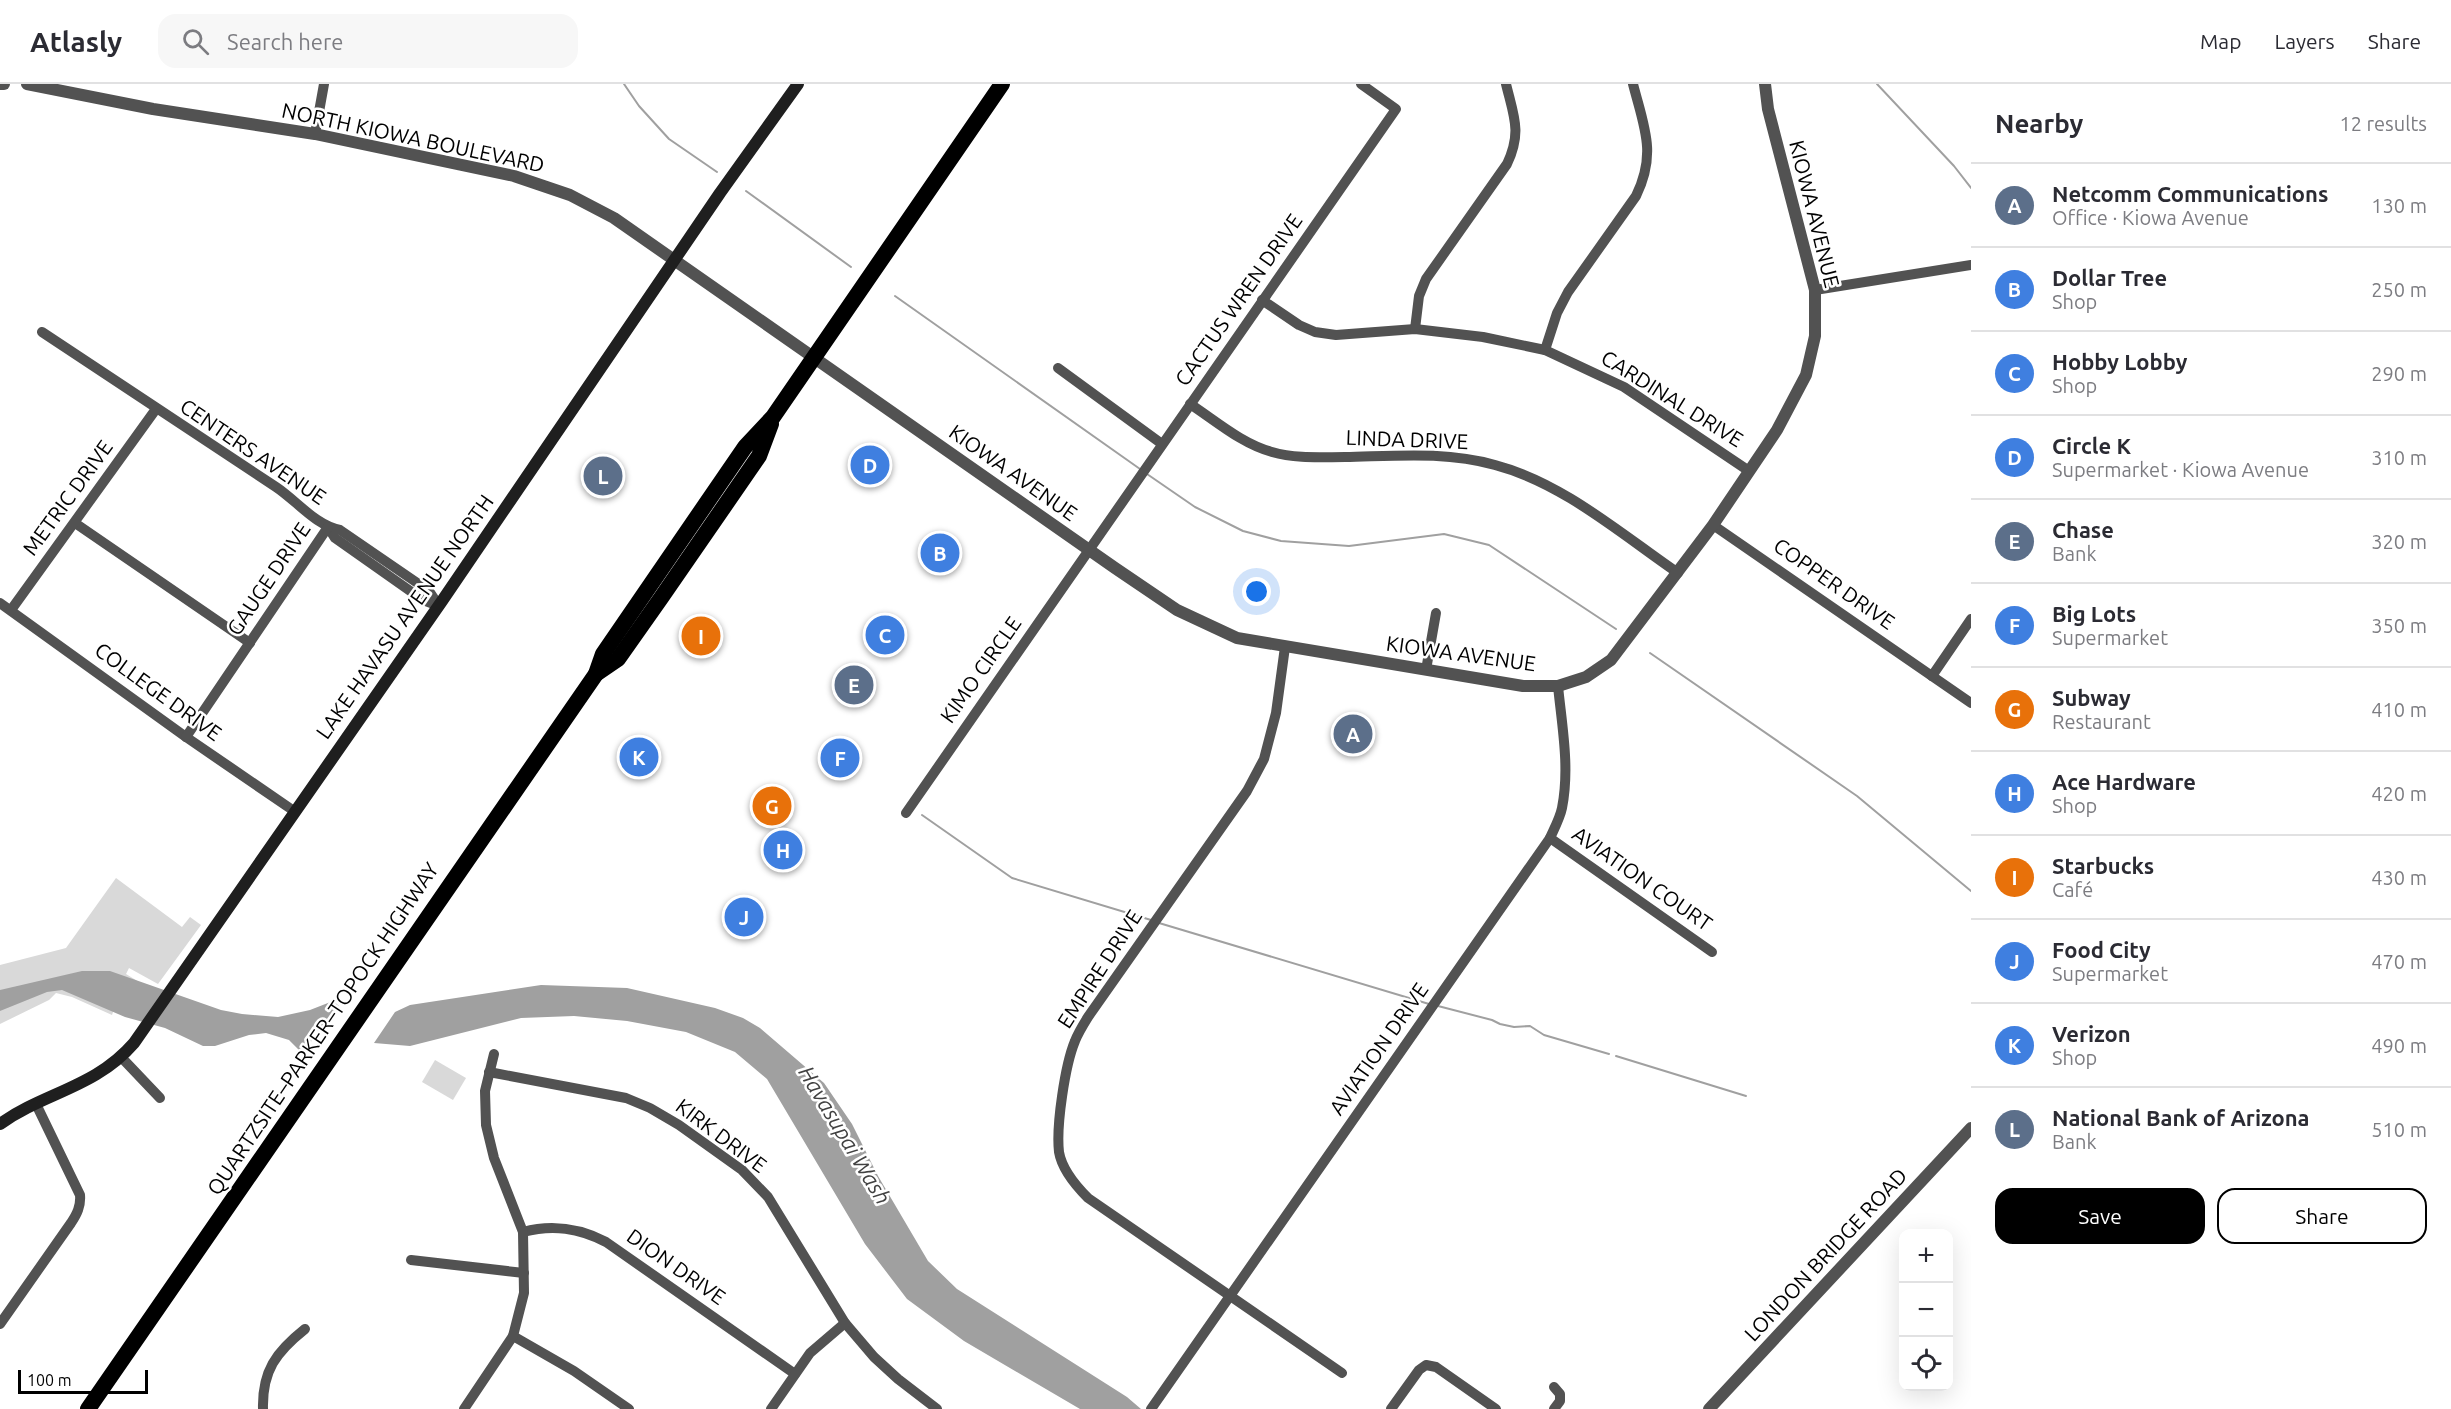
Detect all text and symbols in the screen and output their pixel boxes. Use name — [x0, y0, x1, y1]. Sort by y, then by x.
search box — [158, 14, 578, 68]
icon: search — [179, 25, 212, 58]
text: Atlasly — [30, 26, 122, 57]
text: Search here — [227, 29, 343, 54]
text: Map — [2200, 29, 2241, 53]
text: Layers — [2274, 29, 2335, 53]
text: Share — [2368, 29, 2421, 53]
street label: NORTH KIOWA BOULEVARD — [280, 97, 547, 177]
text: Nearby — [1995, 109, 2083, 138]
text: 12 results — [2339, 112, 2427, 135]
street label: KIOWA AVENUE — [1785, 138, 1845, 290]
text: Netcomm Communications — [2052, 181, 2328, 206]
text: A — [2007, 194, 2022, 217]
text: 130 m — [2371, 194, 2427, 217]
text: Office · Kiowa Avenue — [2052, 206, 2249, 229]
street label: CACTUS WREN DRIVE — [1170, 209, 1307, 390]
text: Dollar Tree — [2052, 265, 2167, 290]
text: B — [2008, 278, 2021, 301]
text: 250 m — [2371, 278, 2427, 301]
text: Shop — [2052, 290, 2097, 313]
street label: CARDINAL DRIVE — [1597, 345, 1748, 451]
text: Hobby Lobby — [2052, 349, 2187, 374]
text: C — [2008, 362, 2021, 385]
text: 290 m — [2371, 362, 2427, 385]
text: Shop — [2052, 374, 2097, 397]
street label: CENTERS AVENUE — [176, 393, 331, 509]
street label: KIOWA AVENUE — [945, 419, 1082, 525]
street label: LINDA DRIVE — [1345, 425, 1469, 453]
text: Circle K — [2052, 433, 2131, 458]
street label: METRIC DRIVE — [17, 435, 117, 560]
pin: D — [850, 442, 890, 488]
text: D — [2007, 446, 2022, 469]
text: 310 m — [2371, 446, 2427, 469]
pin: L — [584, 454, 622, 498]
text: Supermarket · Kiowa Avenue — [2052, 458, 2309, 481]
street label: LAKE HAVASU AVENUE NORTH — [311, 490, 498, 743]
text: Chase — [2052, 517, 2114, 542]
street label: GAUGE DRIVE — [222, 518, 315, 639]
pin: B — [920, 530, 960, 576]
text: E — [2009, 530, 2020, 553]
text: 320 m — [2371, 530, 2427, 553]
street label: COPPER DRIVE — [1769, 533, 1900, 634]
text: Bank — [2052, 542, 2097, 565]
your location — [1242, 577, 1271, 606]
text: Big Lots — [2052, 601, 2136, 626]
pin: C — [866, 612, 904, 658]
street label: KIMO CIRCLE — [935, 612, 1026, 727]
pin: I — [682, 614, 720, 658]
text: F — [2009, 614, 2020, 637]
text: 350 m — [2371, 614, 2427, 637]
text: Supermarket — [2052, 626, 2168, 649]
street label: KIOWA AVENUE — [1385, 631, 1538, 675]
street label: COLLEGE DRIVE — [91, 637, 227, 745]
pin: E — [834, 662, 874, 708]
text: Subway — [2052, 685, 2131, 710]
text: G — [2008, 698, 2021, 721]
text: 410 m — [2371, 698, 2427, 721]
text: Restaurant — [2052, 710, 2151, 733]
pin: A — [1334, 712, 1372, 756]
pin: K — [620, 734, 658, 780]
pin: F — [820, 736, 860, 780]
text: Ace Hardware — [2052, 769, 2196, 794]
text: H — [2007, 782, 2022, 805]
text: 420 m — [2371, 782, 2427, 805]
pin: G — [752, 784, 792, 828]
text: Shop — [2052, 794, 2097, 817]
street label: AVIATION COURT — [1568, 821, 1717, 935]
pin: H — [764, 828, 802, 873]
text: Starbucks — [2052, 853, 2154, 878]
street label: QUARTZSITE–PARKER–TOPOCK HIGHWAY — [202, 858, 443, 1199]
text: I — [2011, 866, 2018, 889]
text: 430 m — [2371, 866, 2427, 889]
text: Café — [2052, 878, 2093, 901]
pin: J — [724, 894, 764, 940]
street label: EMPIRE DRIVE — [1052, 905, 1146, 1032]
text: Food City — [2052, 937, 2151, 962]
text: J — [2009, 950, 2020, 973]
text: 470 m — [2371, 950, 2427, 973]
text: Supermarket — [2052, 962, 2168, 985]
street label: AVIATION DRIVE — [1324, 978, 1433, 1119]
text: Verizon — [2052, 1021, 2131, 1046]
text: K — [2008, 1034, 2021, 1057]
text: 490 m — [2371, 1034, 2427, 1057]
text: Shop — [2052, 1046, 2097, 1069]
water label: Havasupai Wash — [794, 1061, 897, 1208]
street label: KIRK DRIVE — [672, 1093, 772, 1177]
text: National Bank of Arizona — [2052, 1105, 2310, 1130]
text: L — [2009, 1118, 2020, 1141]
text: 510 m — [2371, 1118, 2427, 1141]
text: Bank — [2052, 1130, 2097, 1153]
street label: LONDON BRIDGE ROAD — [1739, 1163, 1911, 1346]
button: Save — [1995, 1188, 2205, 1244]
button: Share — [2217, 1188, 2427, 1244]
street label: DION DRIVE — [623, 1223, 730, 1309]
map controls — [1899, 1229, 1953, 1391]
button: + — [1899, 1229, 1953, 1283]
button: − — [1899, 1283, 1953, 1337]
button: locate — [1899, 1337, 1953, 1391]
scale bar — [18, 1367, 148, 1394]
text: 100 m — [27, 1371, 72, 1389]

